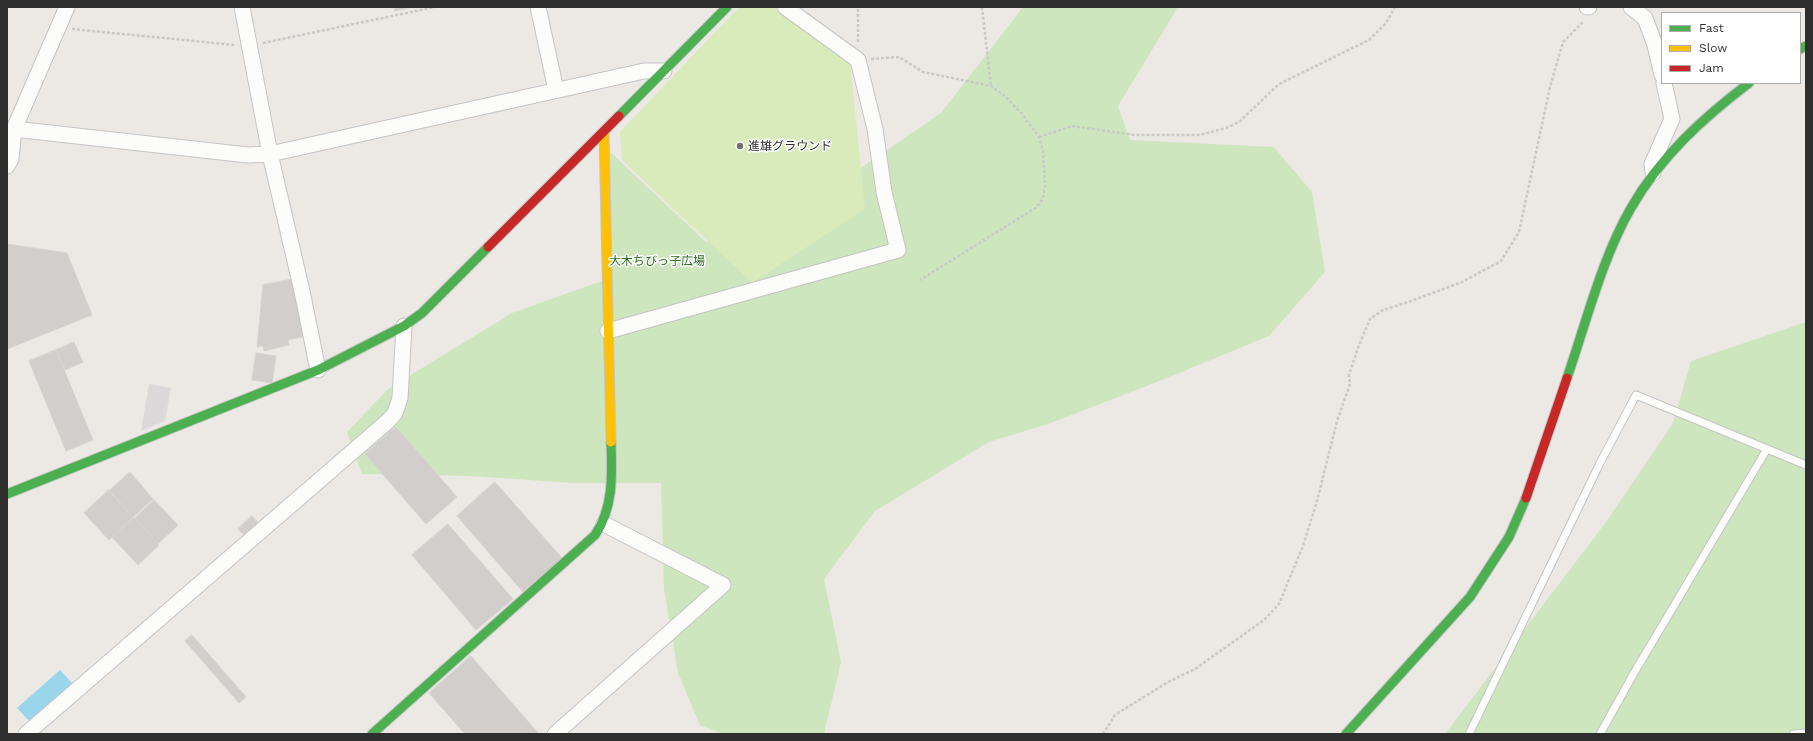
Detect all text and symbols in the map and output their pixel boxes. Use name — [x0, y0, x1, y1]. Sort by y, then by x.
legend — [1661, 12, 1801, 84]
text: Fast — [1699, 21, 1724, 35]
text: Slow — [1699, 41, 1727, 55]
text: Jam — [1699, 61, 1724, 75]
place label: 進雄グラウンド — [748, 139, 832, 153]
marker: 進雄グラウンド — [735, 141, 745, 151]
park label: 大木ちびっ子広場 — [609, 254, 705, 268]

